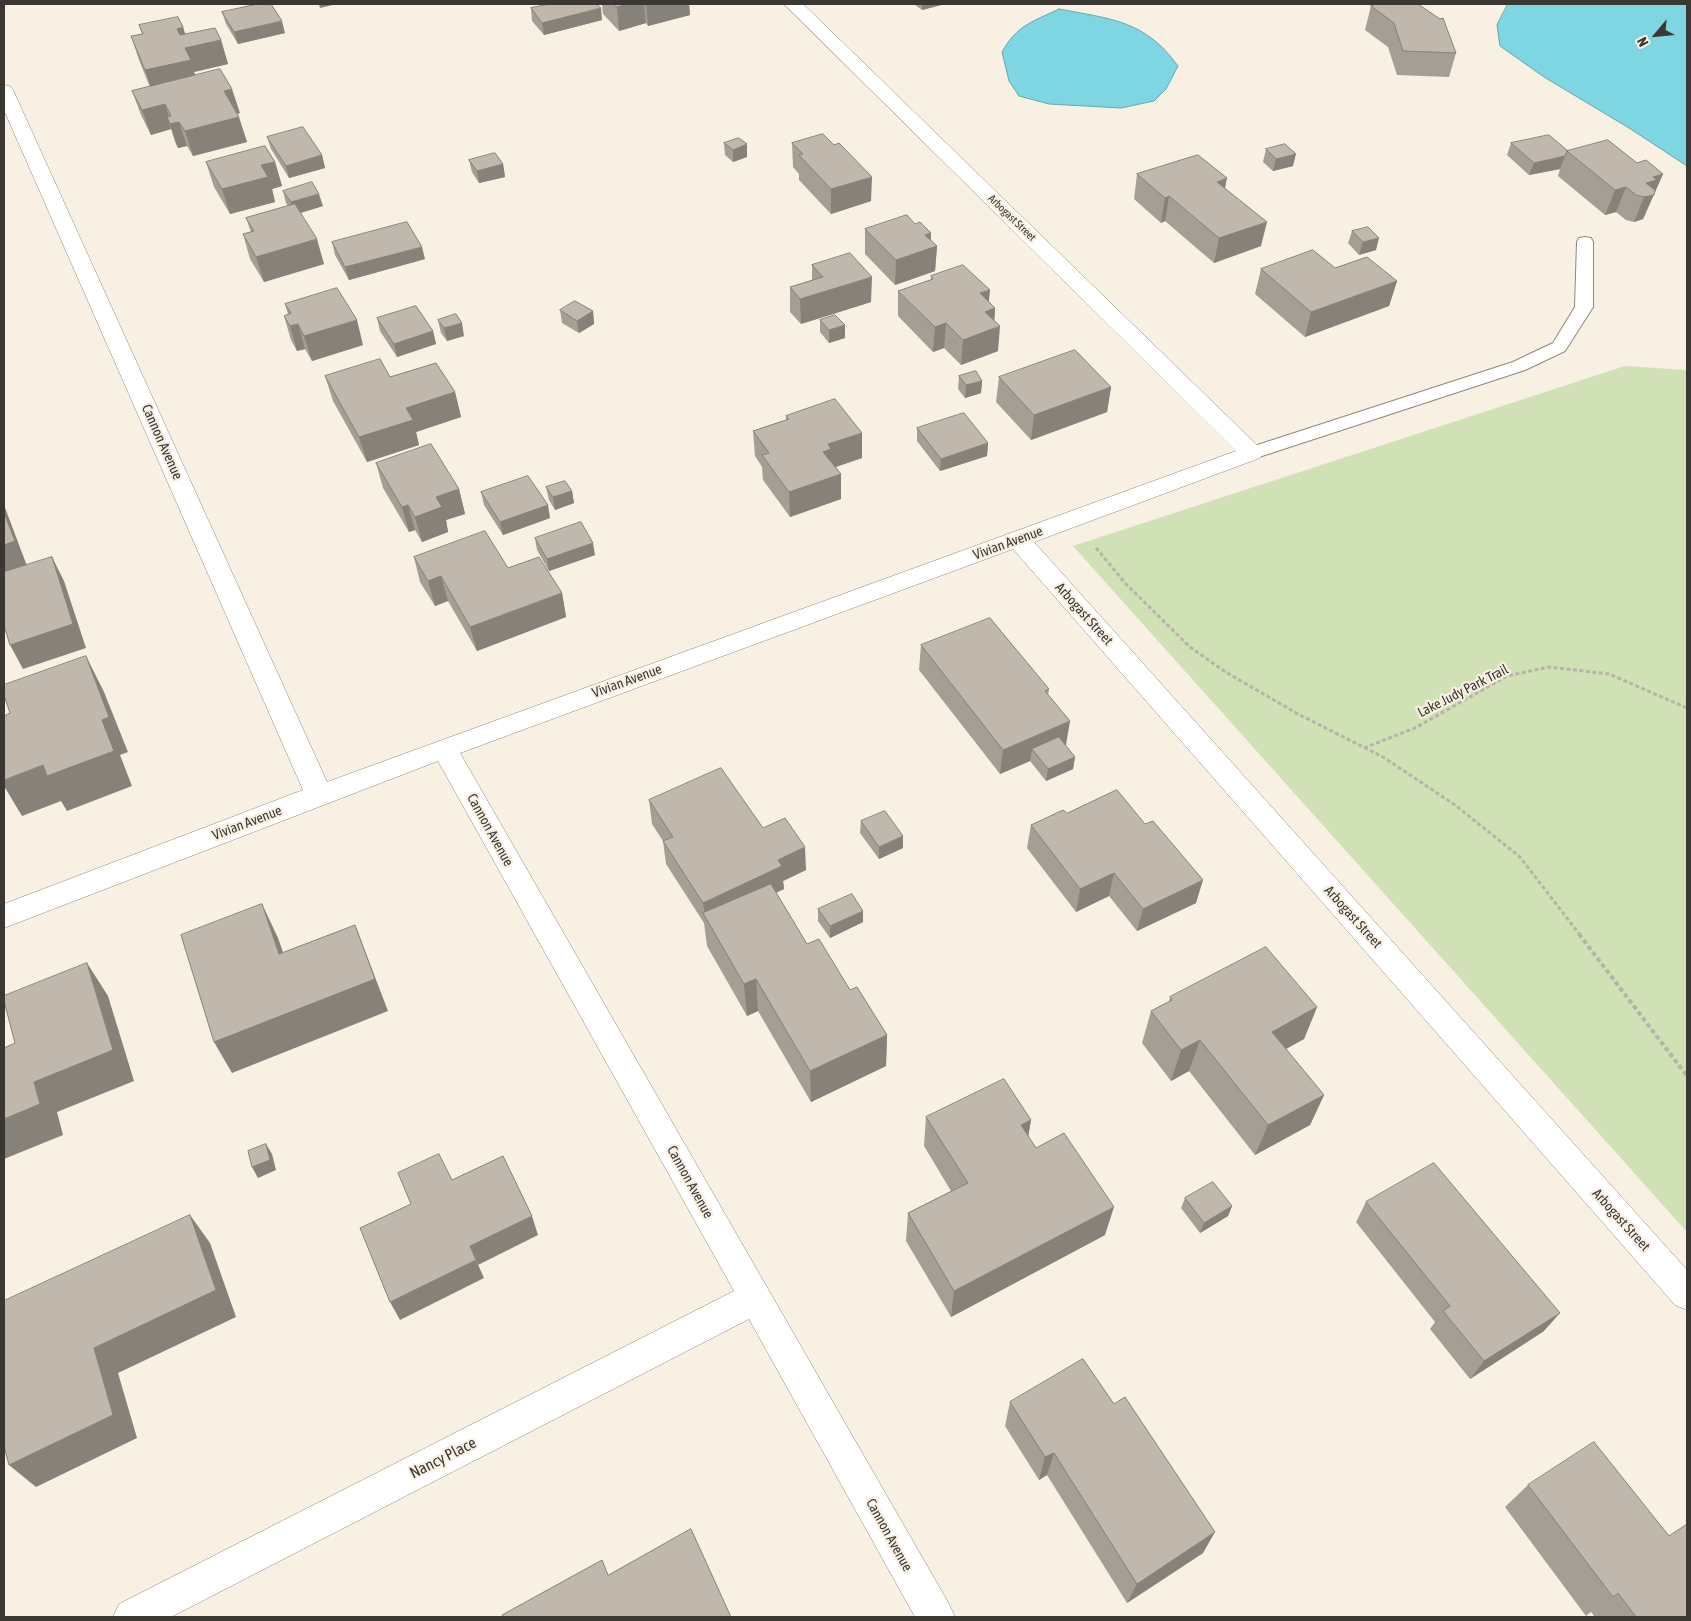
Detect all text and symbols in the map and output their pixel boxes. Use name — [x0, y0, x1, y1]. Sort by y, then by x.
north arrow — [1631, 10, 1681, 60]
text: N — [1634, 35, 1652, 49]
street label: Arbogast Street — [985, 192, 1039, 244]
street label: Cannon Avenue — [138, 402, 186, 482]
street label: Vivian Avenue — [971, 523, 1045, 563]
street label: Arbogast Street — [1052, 579, 1116, 649]
street label: Vivian Avenue — [590, 661, 664, 701]
street label: Lake Judy Park Trail — [1415, 661, 1511, 721]
street label: Cannon Avenue — [463, 791, 517, 869]
street label: Vivian Avenue — [210, 802, 284, 844]
street label: Arbogast Street — [1321, 882, 1385, 952]
street label: Cannon Avenue — [663, 1143, 717, 1221]
street label: Arbogast Street — [1589, 1185, 1653, 1255]
street label: Nancy Place — [407, 1433, 479, 1483]
street label: Cannon Avenue — [862, 1496, 916, 1574]

